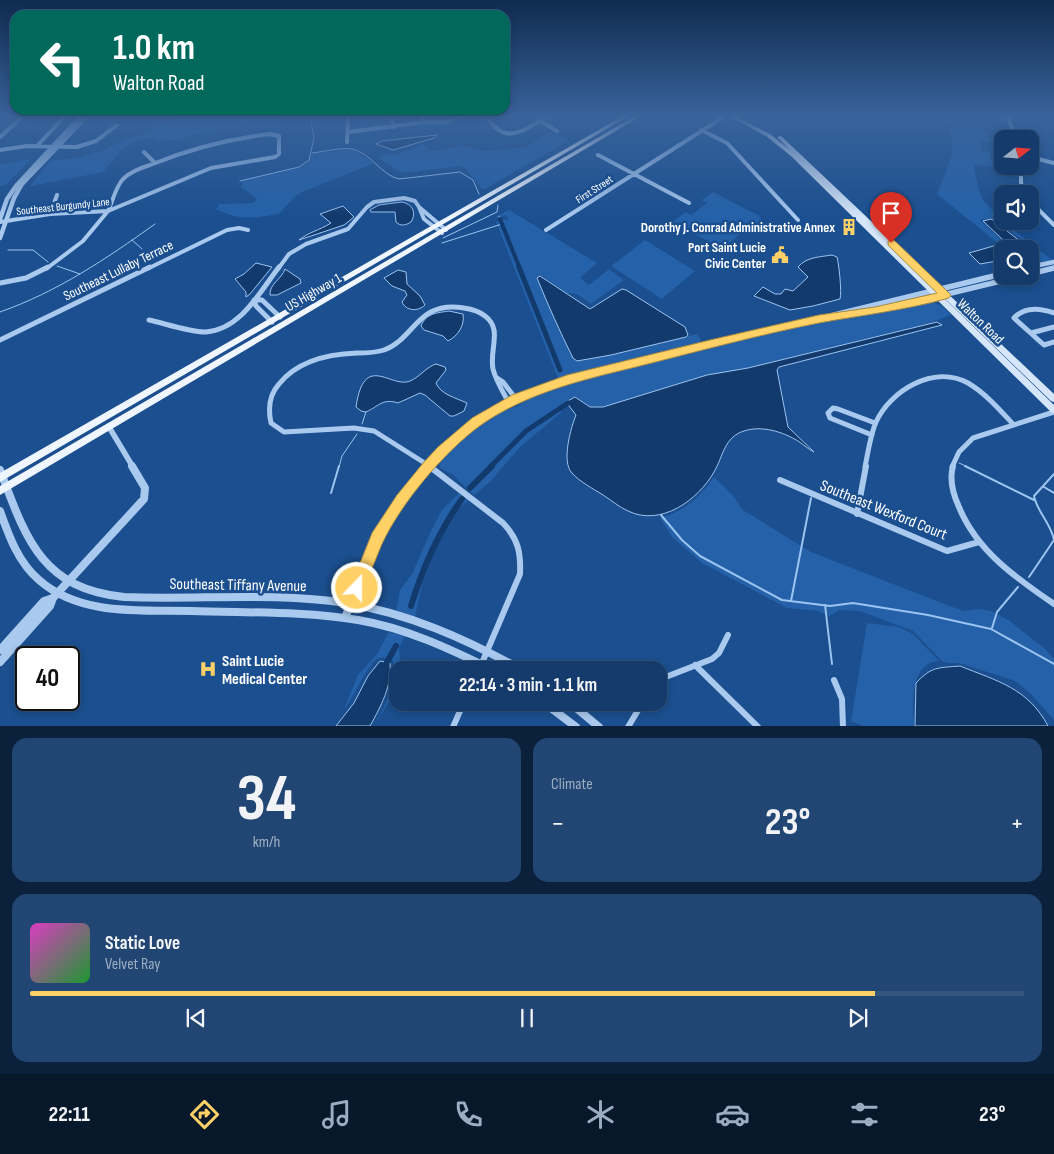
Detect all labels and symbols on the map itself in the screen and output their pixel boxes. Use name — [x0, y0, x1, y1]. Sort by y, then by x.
north arrow — [994, 130, 1039, 175]
street label: First Street — [573, 172, 616, 206]
pin — [870, 192, 912, 243]
street label: Southeast Burgundy Lane — [16, 195, 110, 218]
building icon: Dorothy J. Conrad Administrative Annex — [839, 217, 859, 237]
place label: Dorothy J. Conrad Administrative Annex — [641, 219, 835, 236]
street label: Southeast Lullaby Terrace — [60, 236, 176, 304]
place label: Port Saint Lucie Civic Center — [688, 239, 767, 272]
public building icon: Port Saint Lucie Civic Center — [770, 245, 790, 265]
street label: US Highway 1 — [282, 270, 344, 315]
street label: Walton Road — [954, 295, 1008, 348]
street label: Southeast Wexford Court — [817, 476, 950, 545]
position arrow — [330, 561, 382, 613]
street label: Southeast Tiffany Avenue — [169, 575, 307, 596]
speed limit sign: 40 — [15, 646, 80, 711]
place label: Saint Lucie Medical Center — [222, 652, 307, 689]
hospital icon: Saint Lucie Medical Center — [198, 659, 218, 679]

